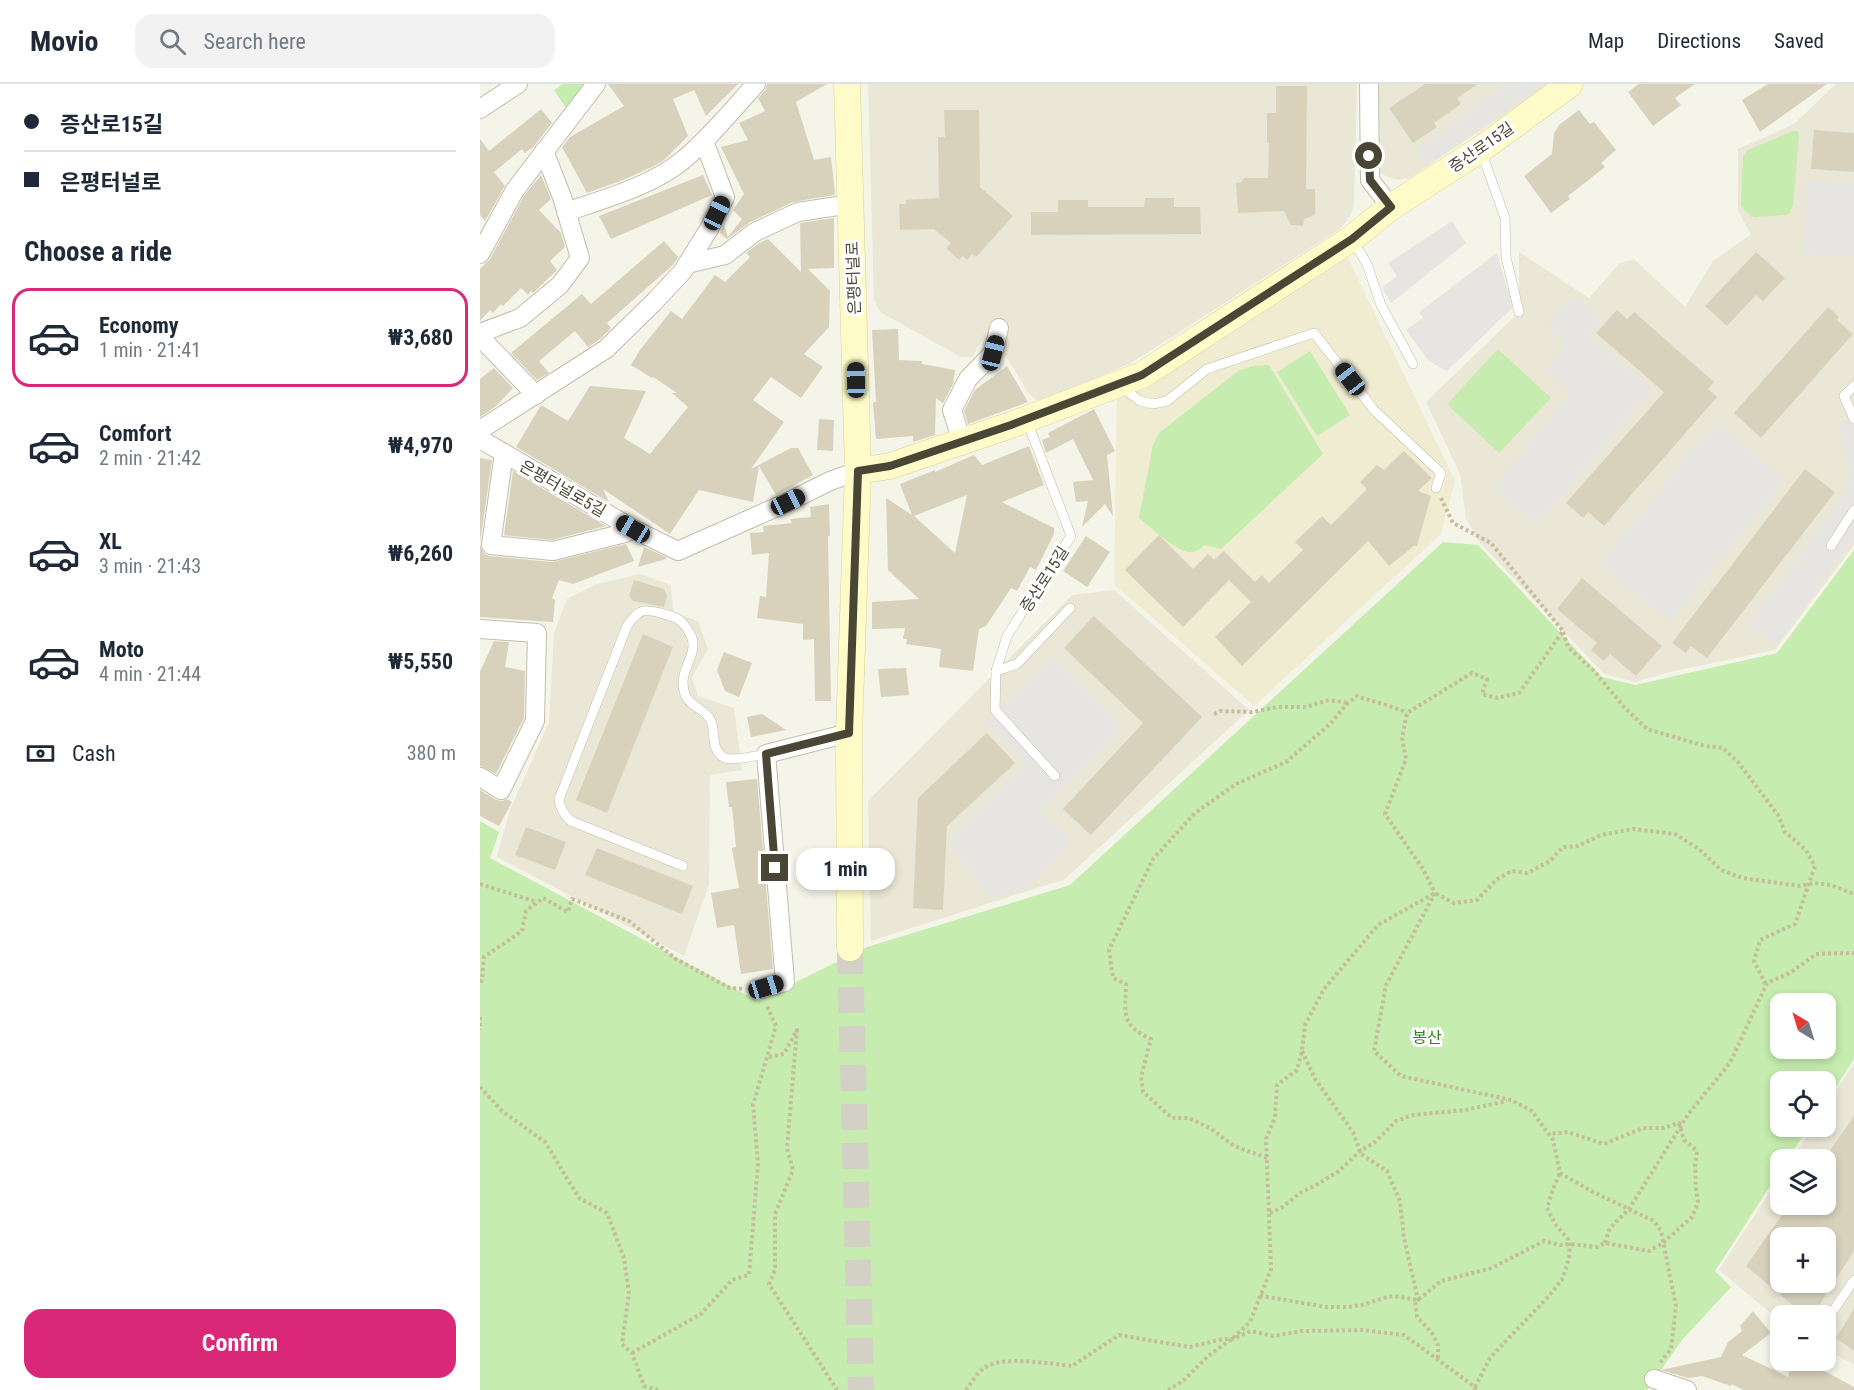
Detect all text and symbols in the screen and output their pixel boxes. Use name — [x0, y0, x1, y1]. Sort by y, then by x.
search box — [135, 14, 555, 68]
text: Movio — [30, 25, 99, 58]
icon: search — [156, 25, 189, 58]
text: Search here — [204, 29, 306, 54]
text: Map — [1588, 29, 1624, 53]
text: Directions — [1657, 29, 1741, 53]
text: Saved — [1774, 29, 1824, 53]
text: 증산로15길 — [60, 112, 163, 137]
street label: 증산로15길 — [1445, 118, 1517, 177]
route start — [1355, 142, 1382, 169]
text: 은평터널로 — [60, 170, 161, 195]
car — [701, 193, 733, 233]
text: Choose a ride — [24, 236, 172, 268]
street label: 은평터널로 — [843, 241, 864, 315]
icon: car — [27, 311, 81, 365]
text: Economy — [99, 313, 179, 338]
text: ₩3,680 — [388, 325, 453, 350]
car — [980, 333, 1006, 373]
text: 1 min · 21:41 — [99, 338, 201, 362]
car — [1332, 359, 1368, 399]
car — [847, 362, 865, 398]
icon: car — [27, 419, 81, 473]
text: Comfort — [99, 421, 172, 446]
text: ₩4,970 — [388, 433, 453, 458]
text: 2 min · 21:42 — [99, 446, 201, 470]
street label: 은평터널로5길 — [516, 456, 609, 521]
car — [768, 486, 808, 518]
car — [613, 512, 653, 546]
icon: car — [27, 527, 81, 581]
text: XL — [99, 529, 122, 554]
text: ₩6,260 — [388, 541, 453, 566]
street label: 증산로15길 — [1016, 543, 1073, 616]
text: 3 min · 21:43 — [99, 554, 201, 578]
icon: car — [27, 635, 81, 689]
text: Moto — [99, 637, 144, 662]
text: ₩5,550 — [388, 649, 453, 674]
text: 4 min · 21:44 — [99, 662, 201, 686]
icon: cash — [24, 737, 57, 770]
text: Cash — [72, 741, 116, 766]
text: 380 m — [407, 741, 456, 765]
callout: 1 min — [796, 847, 895, 889]
route end — [761, 854, 788, 881]
text: 1 min — [823, 857, 868, 881]
car — [746, 973, 786, 1001]
north arrow — [1770, 993, 1836, 1059]
map controls — [1770, 993, 1836, 1371]
park label: 봉산 — [1412, 1028, 1442, 1047]
button: locate — [1770, 1071, 1836, 1137]
button: layers — [1770, 1149, 1836, 1215]
button: + — [1770, 1227, 1836, 1293]
button: − — [1770, 1305, 1836, 1371]
button: Confirm — [24, 1309, 456, 1378]

